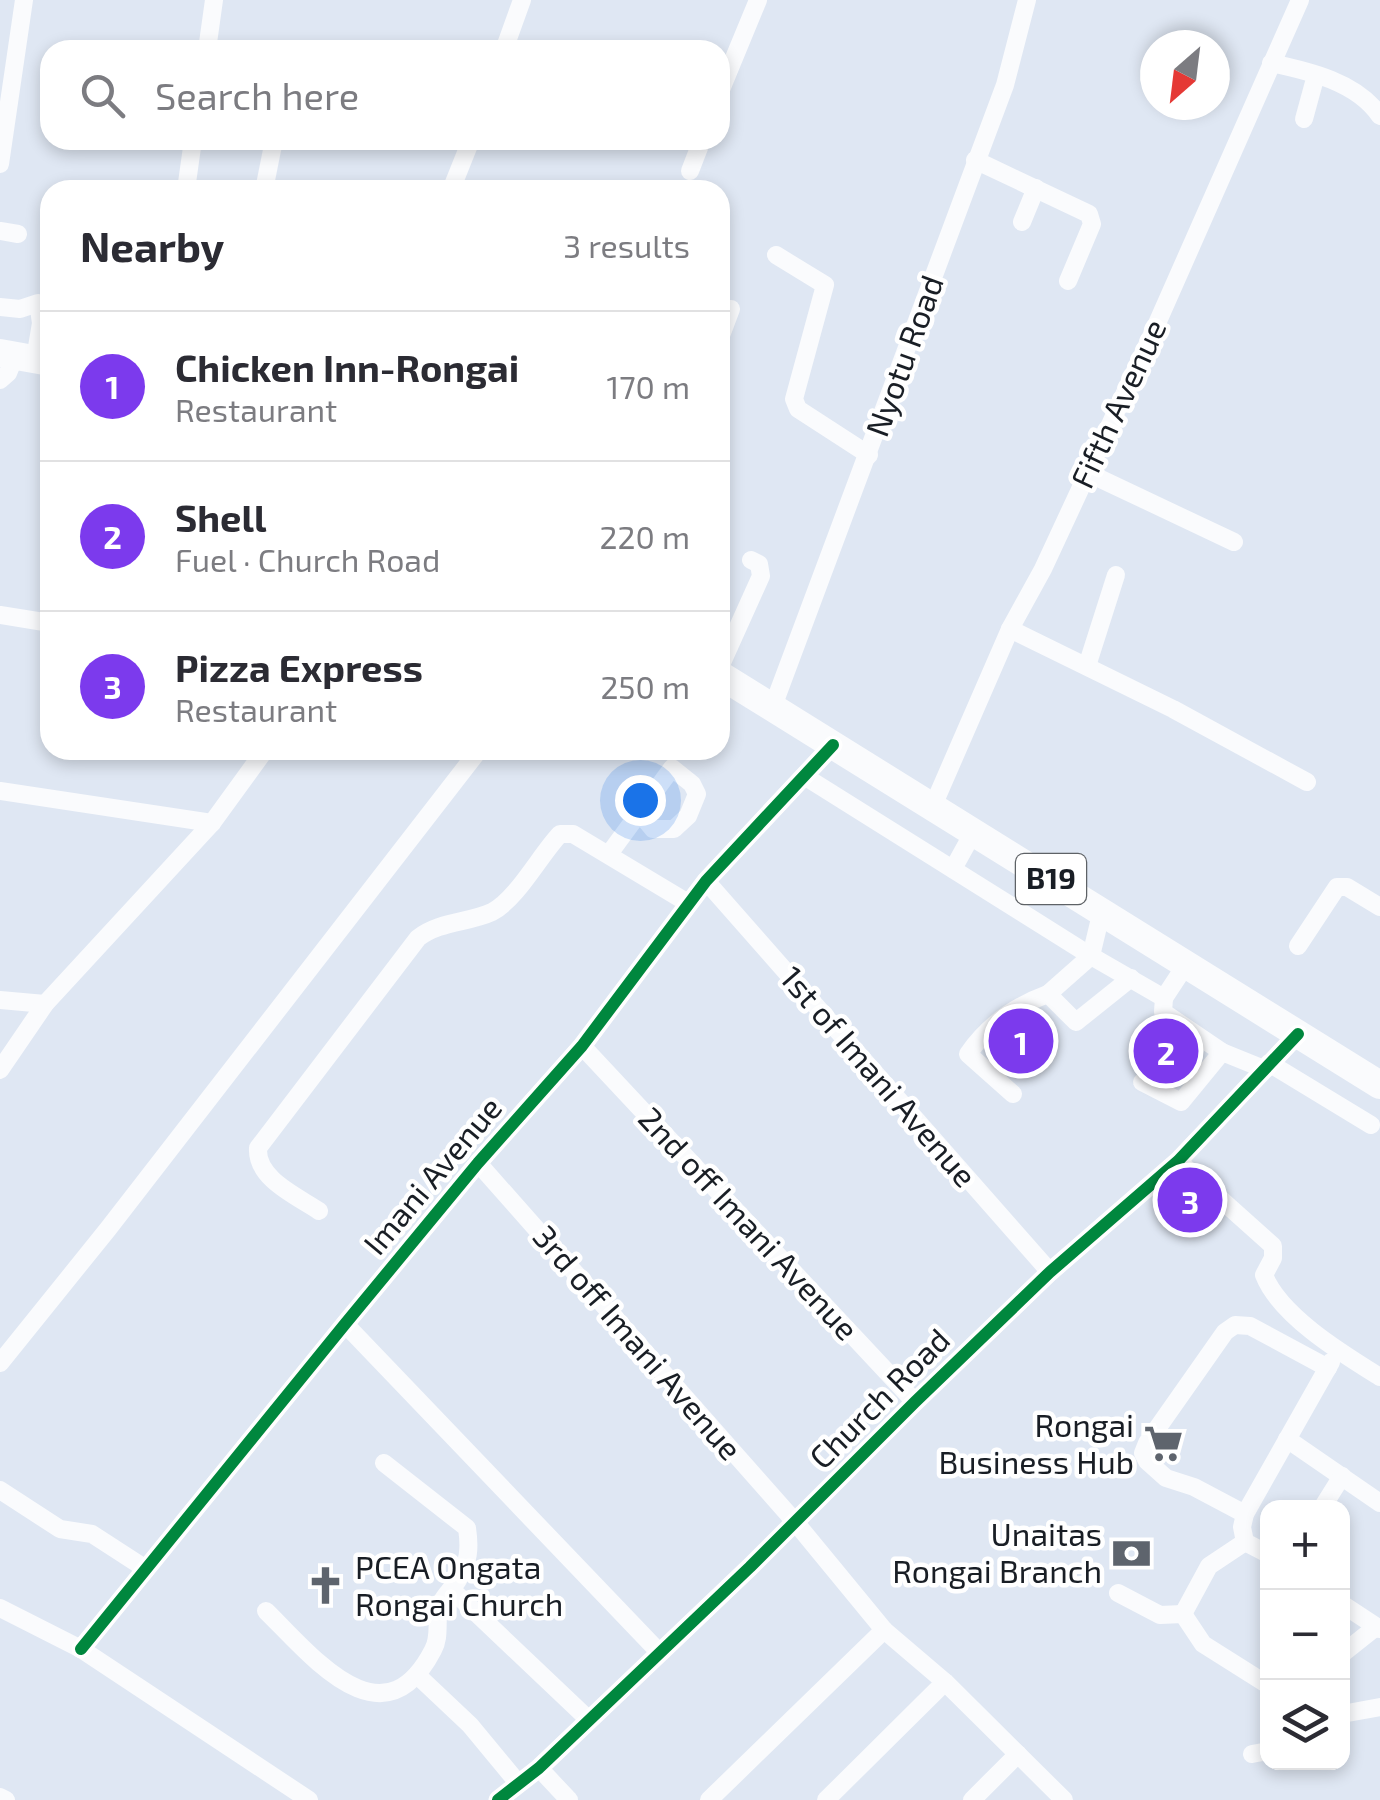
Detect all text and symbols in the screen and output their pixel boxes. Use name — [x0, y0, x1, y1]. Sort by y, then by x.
north arrow — [1140, 30, 1230, 120]
search box — [40, 40, 730, 150]
icon: search — [75, 68, 130, 123]
text: Search here — [155, 72, 359, 118]
text: Nearby — [80, 220, 224, 270]
text: 3 results — [563, 226, 690, 264]
street label: Nyotu Road — [856, 270, 950, 441]
street label: Fifth Avenue — [1062, 313, 1173, 494]
text: Chicken Inn-Rongai — [175, 344, 519, 390]
text: 1 — [106, 367, 119, 405]
text: 170 m — [606, 367, 690, 405]
text: Restaurant — [175, 390, 337, 428]
text: Shell — [175, 494, 266, 540]
text: 2 — [103, 517, 122, 555]
text: 220 m — [600, 517, 690, 555]
text: Fuel · Church Road — [175, 540, 440, 578]
text: Pizza Express — [175, 644, 423, 690]
text: 3 — [103, 667, 122, 705]
text: 250 m — [600, 667, 690, 705]
text: Restaurant — [175, 690, 337, 728]
your location — [615, 775, 666, 826]
road number: B19 — [1016, 854, 1086, 904]
street label: 1st of Imani Avenue — [774, 958, 985, 1194]
pin: 1 — [988, 1004, 1054, 1078]
pin: 2 — [1134, 1014, 1198, 1088]
street label: Imani Avenue — [355, 1088, 508, 1261]
street label: 2nd off Imani Avenue — [632, 1098, 867, 1347]
pin: 3 — [1158, 1162, 1222, 1238]
street label: 3rd off Imani Avenue — [526, 1217, 751, 1467]
street label: Church Road — [801, 1320, 957, 1476]
place label: Rongai Business Hub — [938, 1405, 1134, 1480]
supermarket icon: Rongai Business Hub — [1143, 1423, 1185, 1465]
map controls — [1260, 1500, 1350, 1770]
button: + — [1260, 1500, 1350, 1590]
place label: Unaitas Rongai Branch — [892, 1514, 1102, 1589]
bank icon: Unaitas Rongai Branch — [1111, 1532, 1153, 1574]
place label: PCEA Ongata Rongai Church — [355, 1547, 563, 1622]
church icon: PCEA Ongata Rongai Church — [304, 1565, 346, 1607]
button: − — [1260, 1590, 1350, 1680]
button: layers — [1260, 1680, 1350, 1770]

